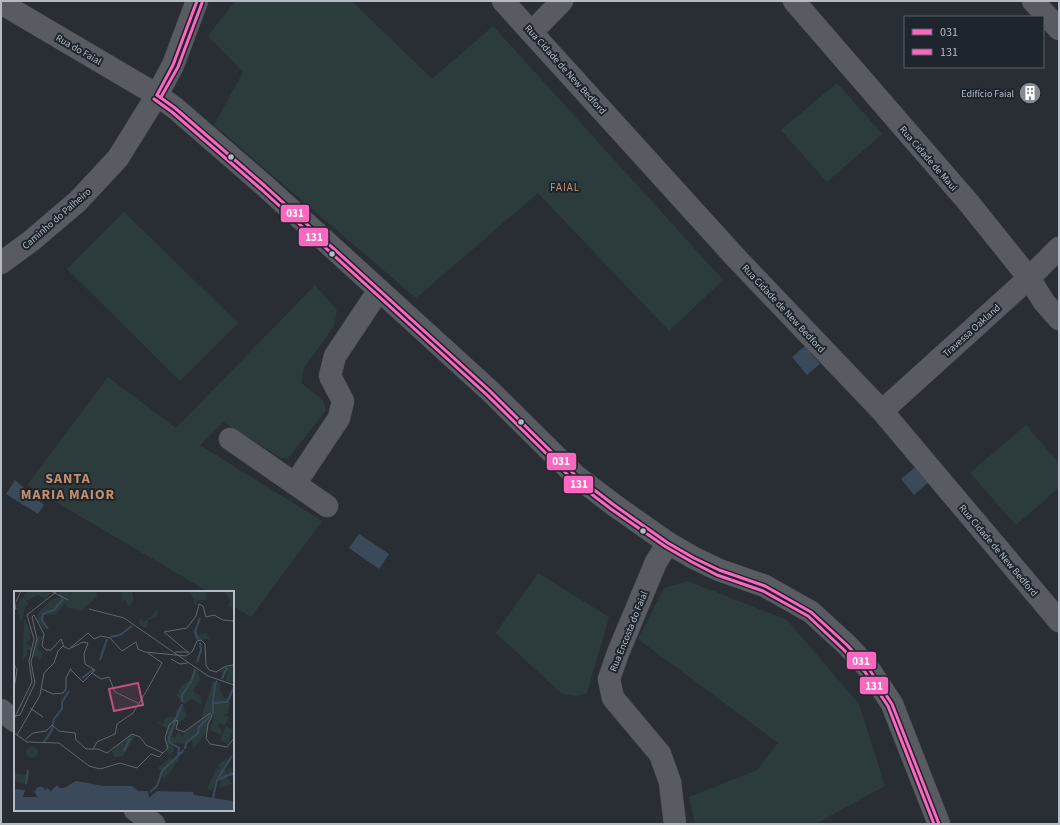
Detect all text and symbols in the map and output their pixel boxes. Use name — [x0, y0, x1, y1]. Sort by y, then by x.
legend — [904, 16, 1044, 68]
street label: Rua Cidade de New Bedford — [521, 22, 609, 118]
text: 031 — [940, 24, 958, 41]
street label: Rua do Faial — [53, 31, 104, 69]
text: 131 — [940, 44, 958, 61]
building icon: Edifício Faial — [1017, 80, 1043, 106]
place label: Edifício Faial — [961, 87, 1014, 101]
street label: Rua Cidade de Maui — [896, 123, 960, 194]
unlabelled marker — [226, 152, 236, 162]
district label: FAIAL — [550, 180, 580, 195]
street label: Caminho do Palheiro — [19, 185, 94, 253]
line badge: 031 — [280, 204, 310, 223]
text: 031 — [286, 206, 304, 221]
line badge: 131 — [298, 227, 329, 247]
text: 131 — [305, 230, 323, 245]
unlabelled marker — [327, 249, 337, 259]
street label: Rua Cidade de New Bedford — [739, 261, 828, 356]
street label: Travessa Oakland — [940, 301, 1004, 361]
unlabelled marker — [516, 417, 526, 427]
line badge: 031 — [546, 452, 577, 471]
text: 031 — [552, 454, 570, 469]
district label: SANTA MARIA MAIOR — [21, 469, 115, 505]
line badge: 131 — [563, 475, 594, 494]
text: 131 — [570, 477, 588, 492]
street label: Rua Cidade de New Bedford — [956, 502, 1041, 600]
unlabelled marker — [638, 526, 648, 536]
street label: Rua Encosta do Faial — [606, 589, 652, 674]
inset map — [14, 591, 234, 811]
line badge: 031 — [846, 651, 877, 670]
text: 031 — [852, 654, 870, 669]
line badge: 131 — [859, 676, 889, 695]
text: 131 — [865, 679, 883, 694]

